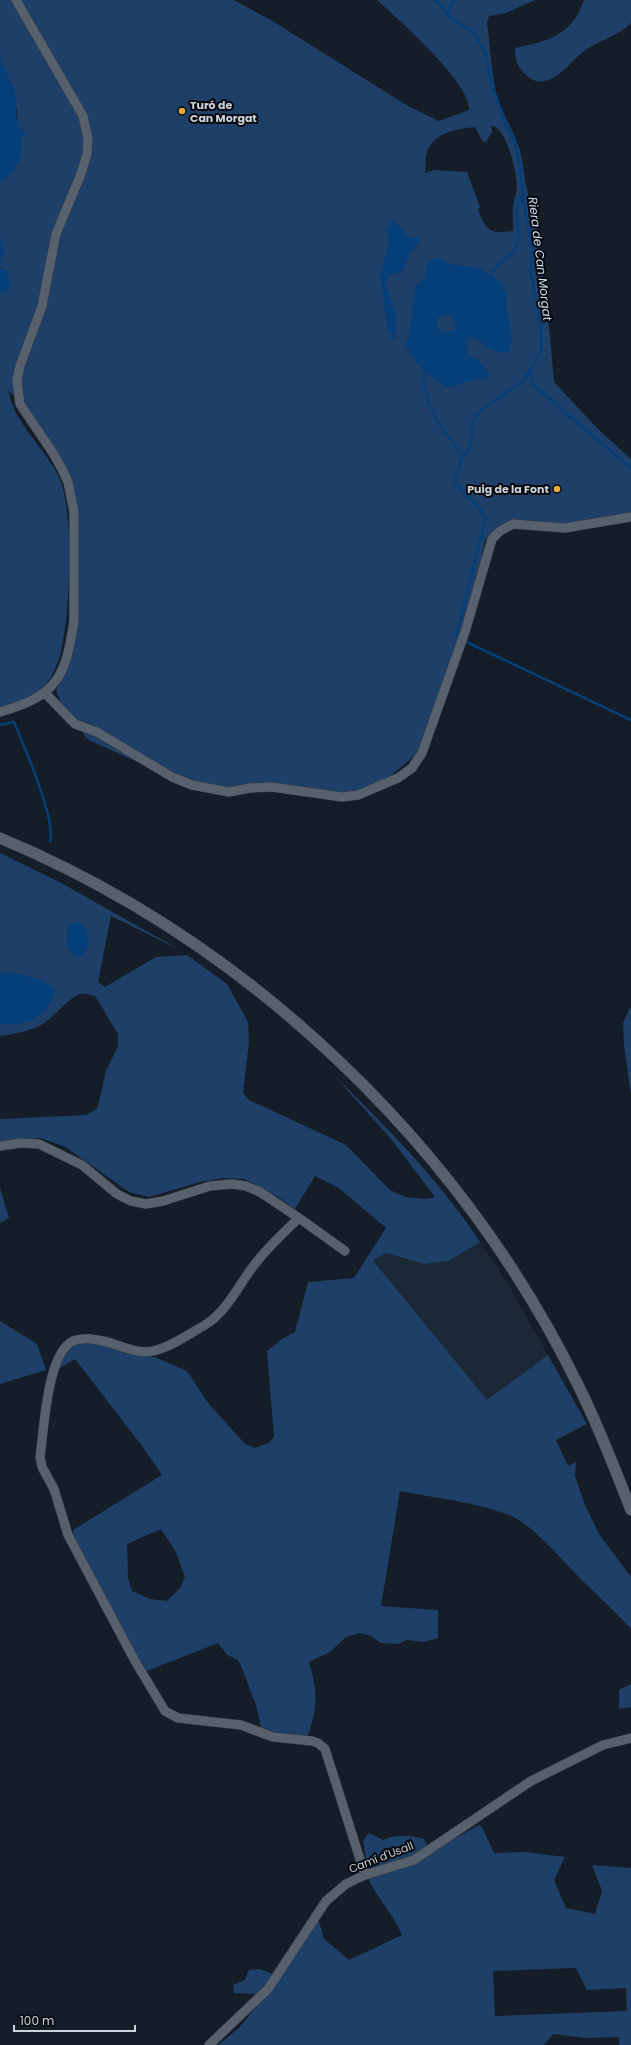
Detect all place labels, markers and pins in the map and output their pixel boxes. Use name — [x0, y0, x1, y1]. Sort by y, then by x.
place label: Turó de Can Morgat — [190, 97, 257, 126]
marker: Turó de Can Morgat — [177, 106, 187, 116]
place label: Puig de la Font — [467, 481, 550, 497]
marker: Puig de la Font — [552, 484, 562, 494]

